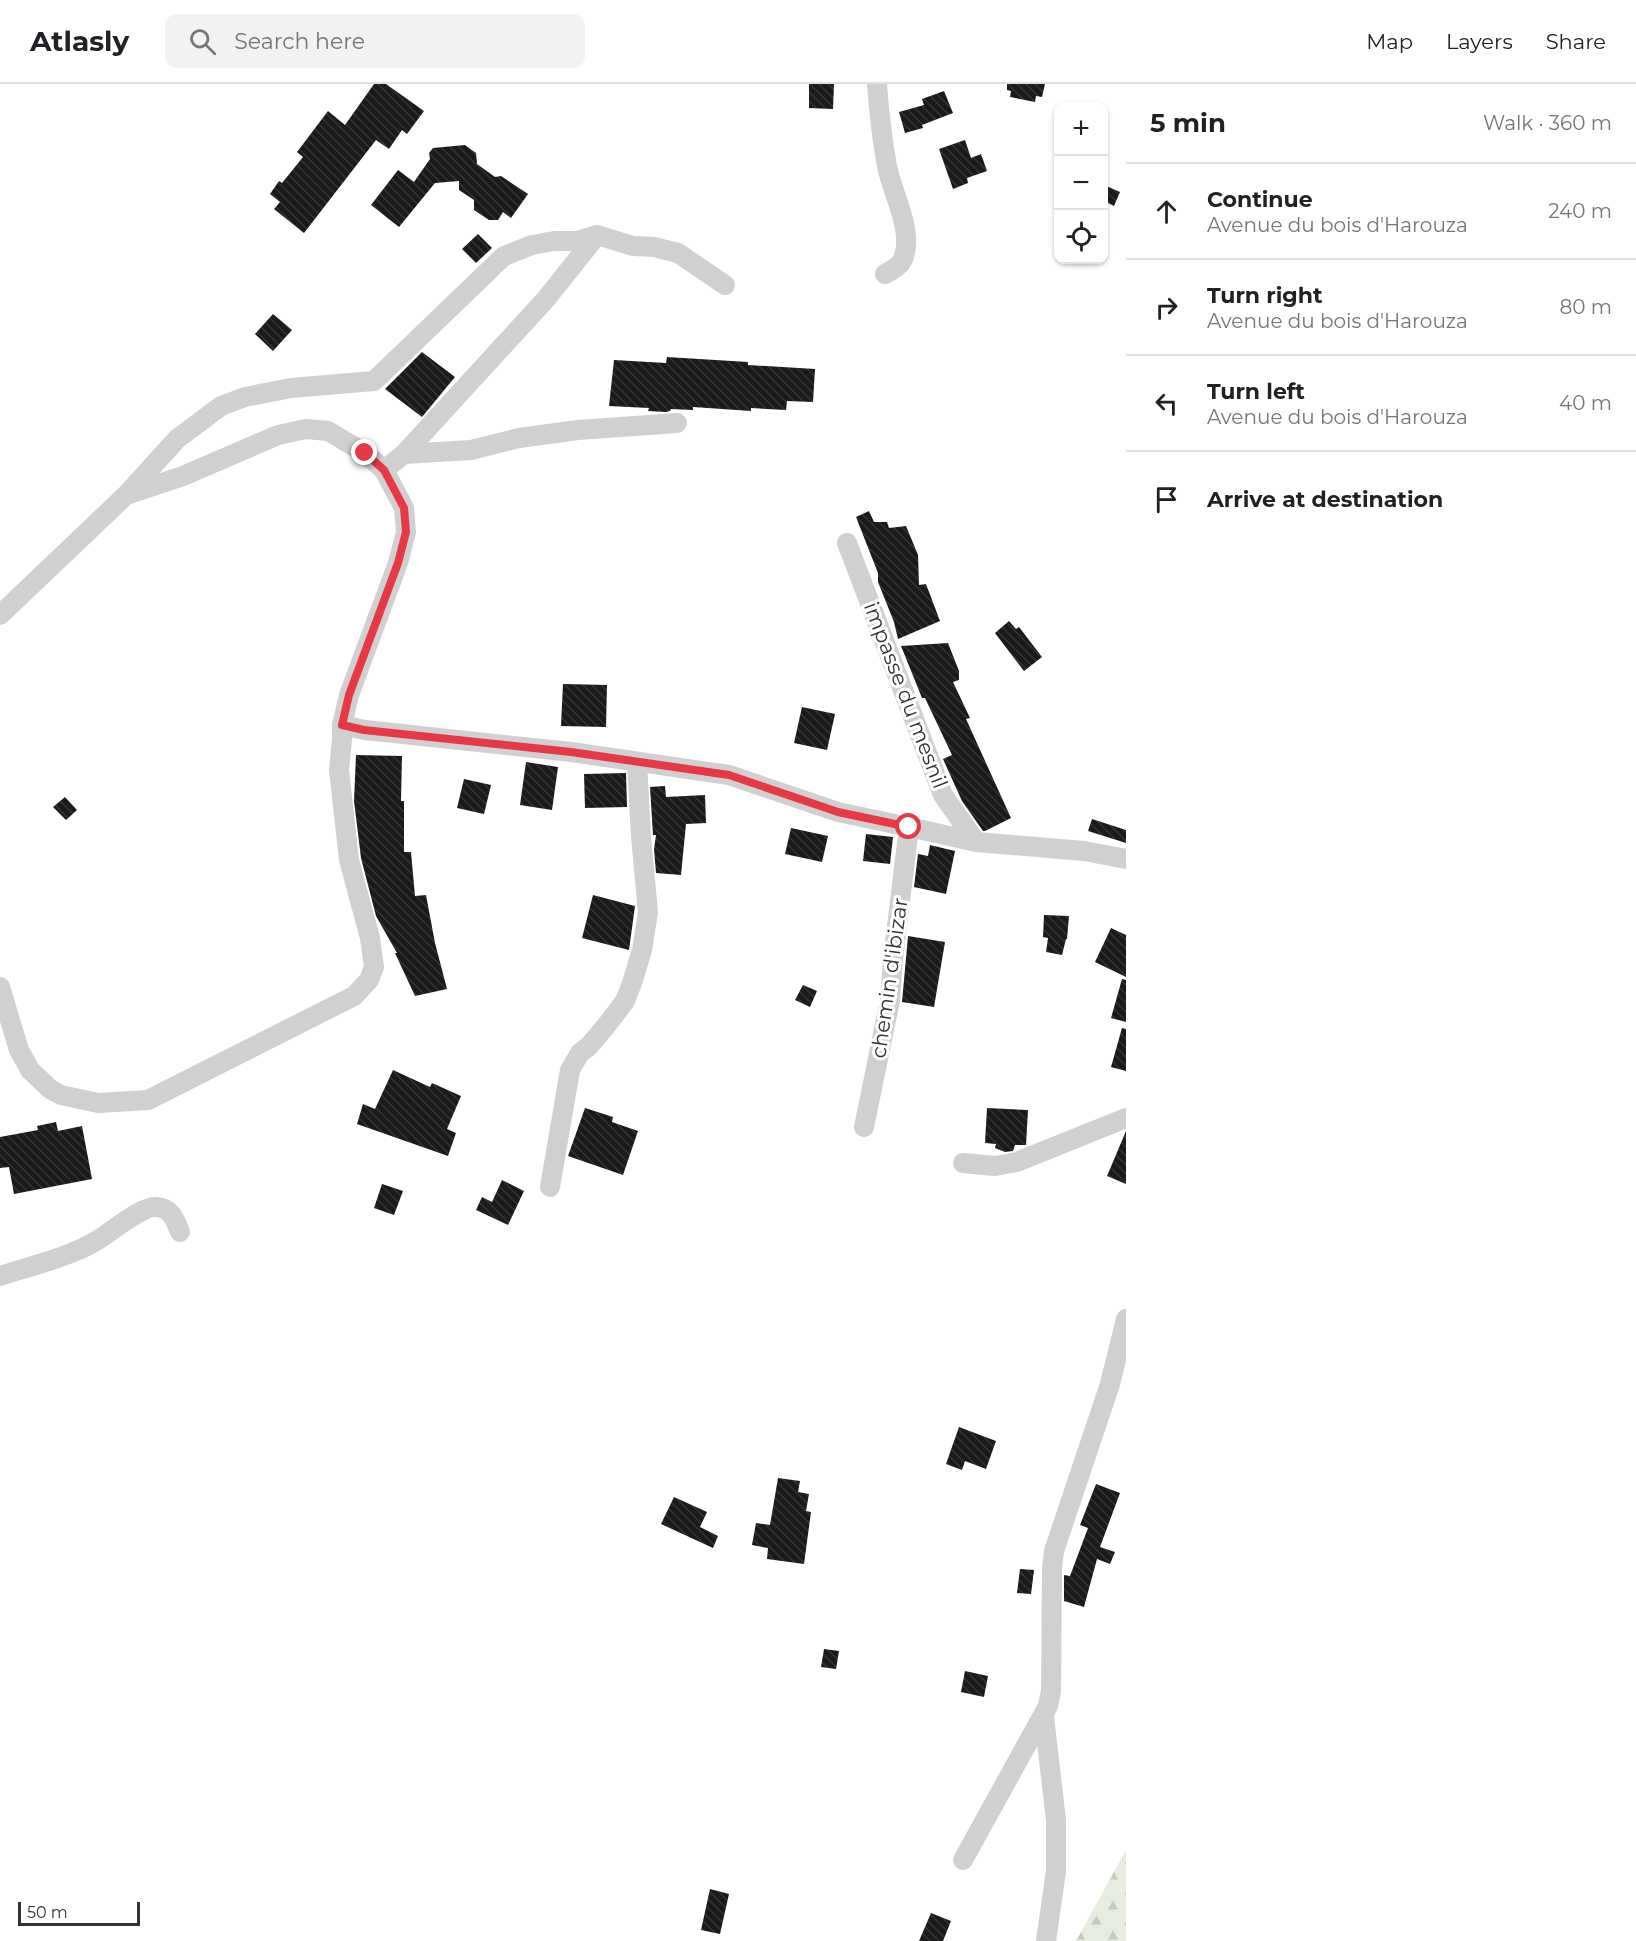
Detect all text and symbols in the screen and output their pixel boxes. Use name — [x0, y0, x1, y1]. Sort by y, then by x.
search box — [165, 14, 585, 68]
text: Atlasly — [30, 24, 129, 58]
icon: search — [186, 25, 219, 58]
text: Search here — [234, 28, 365, 55]
text: Map — [1366, 29, 1413, 54]
text: Layers — [1446, 29, 1513, 54]
text: Share — [1546, 29, 1606, 54]
map controls — [1054, 102, 1108, 264]
button: + — [1054, 102, 1108, 156]
text: 5 min — [1150, 107, 1226, 139]
text: Walk · 360 m — [1483, 111, 1612, 135]
button: − — [1054, 156, 1108, 210]
text: Continue — [1207, 186, 1313, 213]
icon: ahead — [1150, 195, 1183, 228]
text: 240 m — [1548, 199, 1612, 223]
button: locate — [1054, 210, 1108, 264]
text: Avenue du bois d'Harouza — [1207, 213, 1468, 237]
text: Turn right — [1207, 282, 1322, 309]
icon: right — [1150, 291, 1183, 324]
text: 80 m — [1560, 295, 1612, 319]
text: Avenue du bois d'Harouza — [1207, 309, 1468, 333]
text: Turn left — [1207, 378, 1305, 405]
icon: left — [1150, 387, 1183, 420]
text: 40 m — [1559, 391, 1612, 415]
text: Avenue du bois d'Harouza — [1207, 405, 1468, 429]
route end — [351, 439, 377, 465]
icon: arrive — [1150, 483, 1183, 516]
text: Arrive at destination — [1207, 486, 1443, 513]
street label: impasse du mesnil — [859, 598, 953, 792]
route start — [895, 813, 921, 839]
street label: chemin d'ibizar — [865, 896, 913, 1060]
scale bar — [18, 1899, 140, 1926]
text: 50 m — [27, 1903, 68, 1922]

